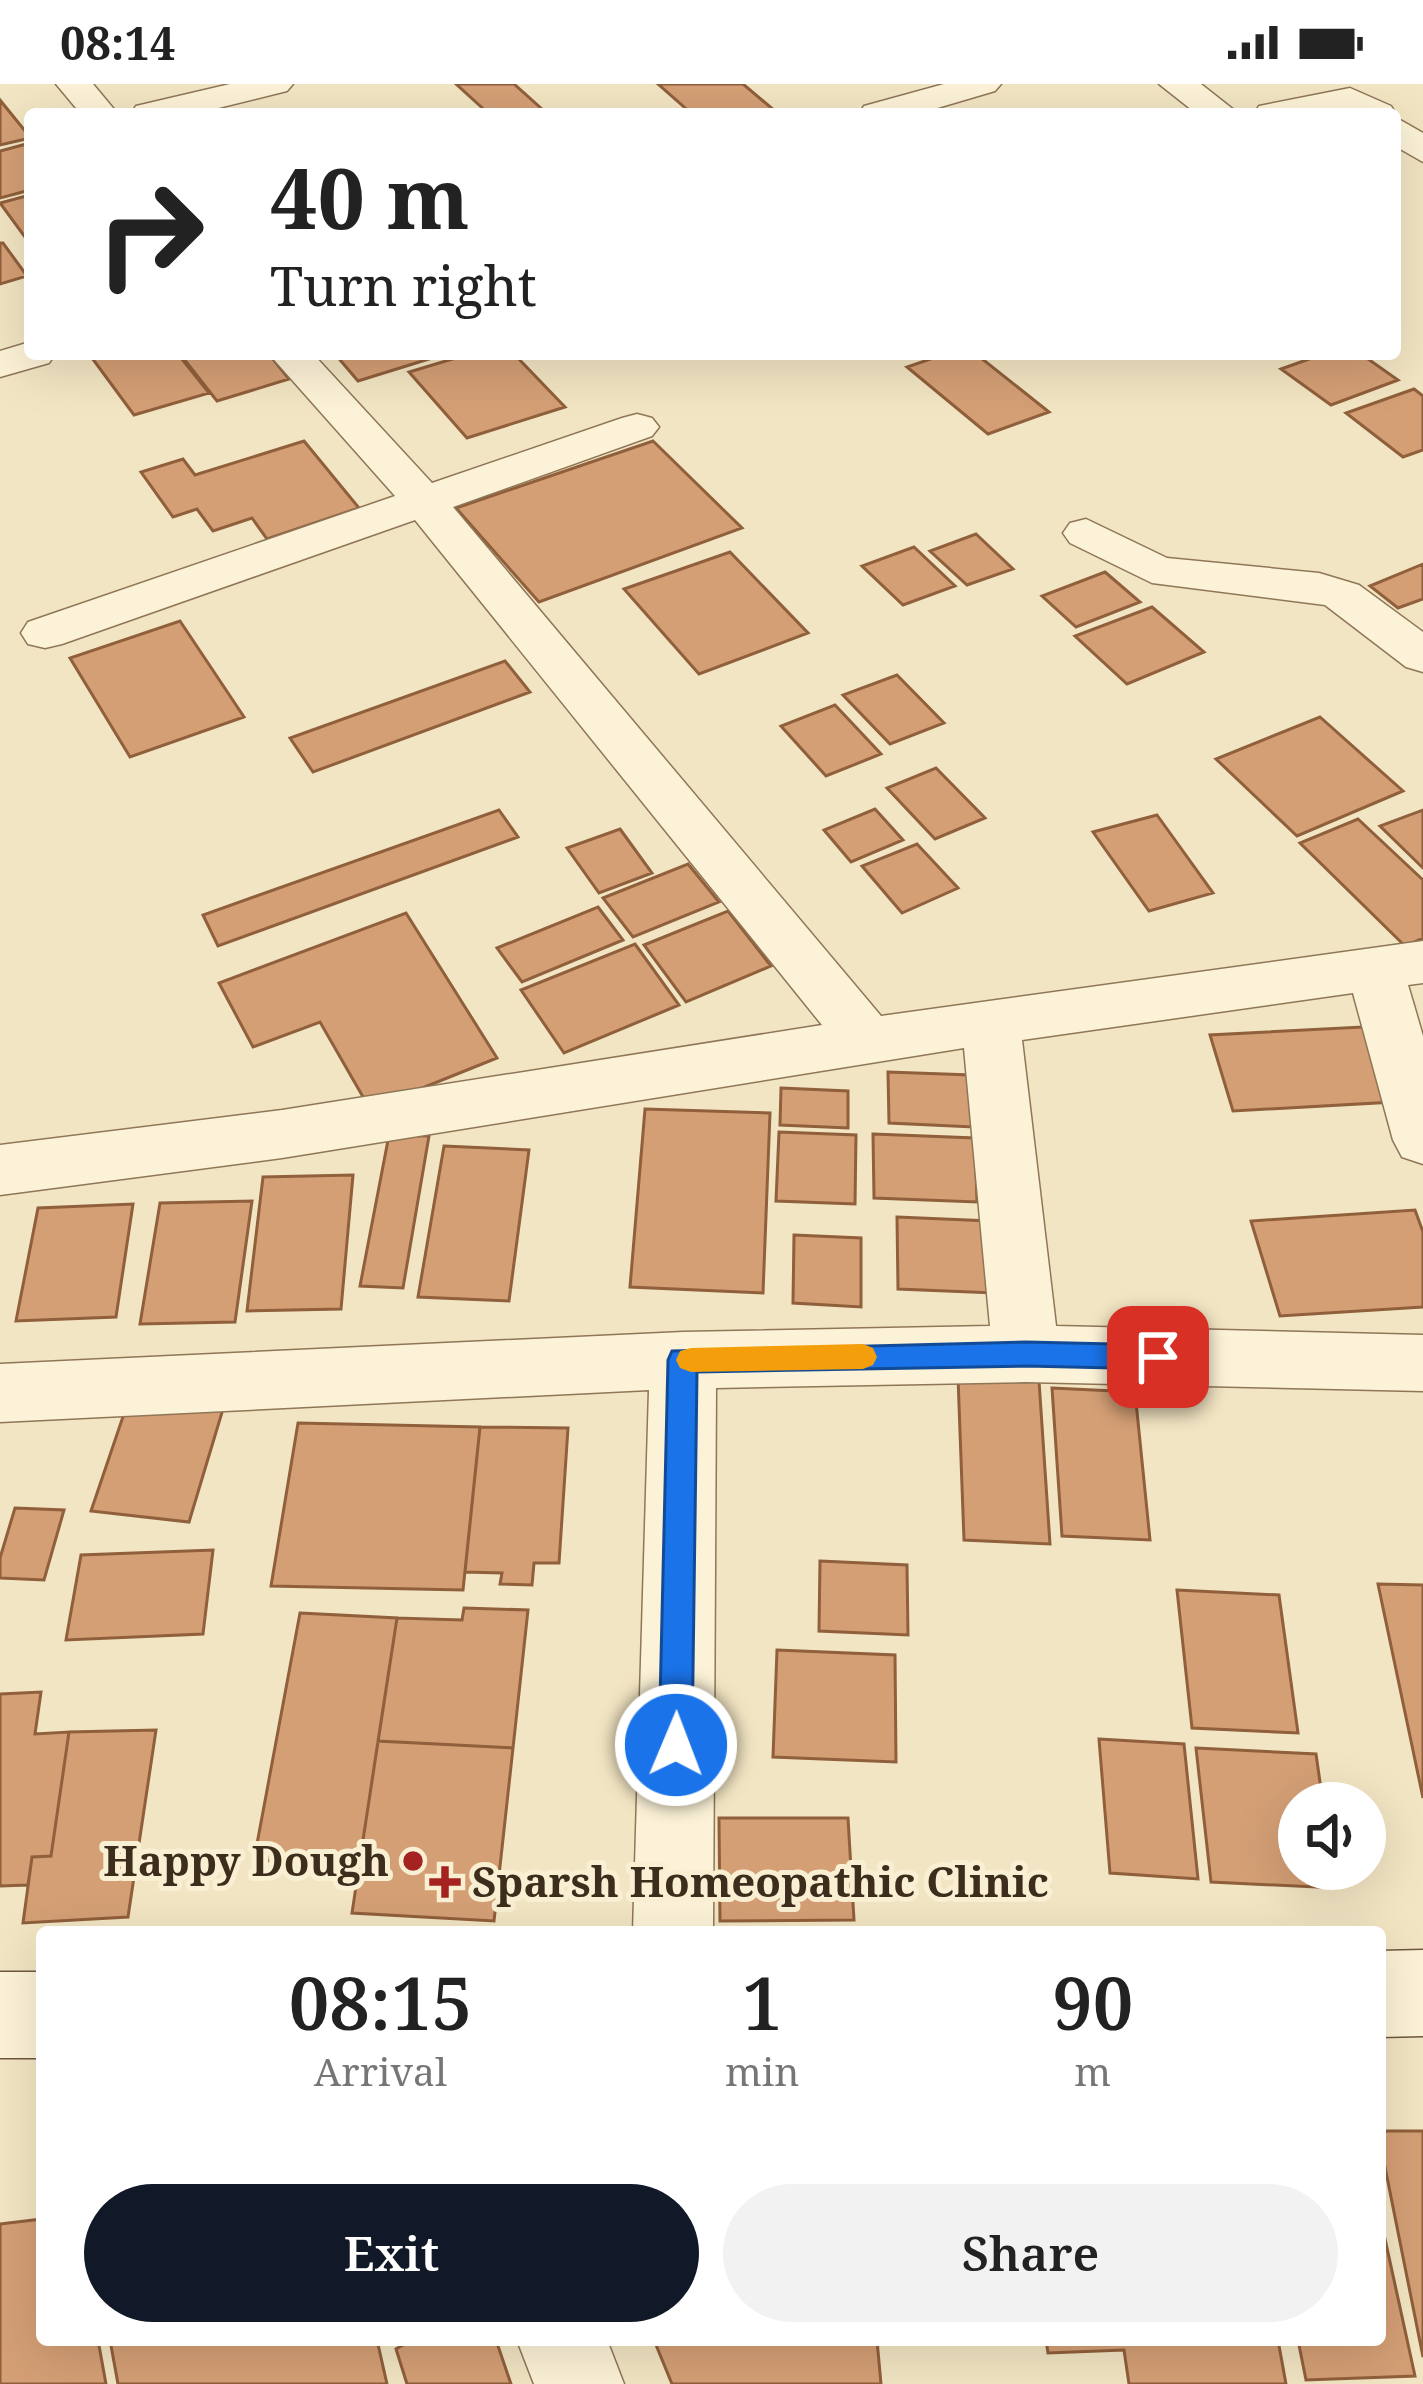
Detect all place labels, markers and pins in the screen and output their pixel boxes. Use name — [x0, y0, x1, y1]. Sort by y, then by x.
pin — [1107, 1306, 1209, 1408]
place label: Happy Dough — [103, 1831, 389, 1888]
marker: Happy Dough — [400, 1848, 426, 1874]
place label: Sparsh Homeopathic Clinic — [472, 1852, 1049, 1909]
marker: Sparsh Homeopathic Clinic — [429, 1866, 461, 1898]

